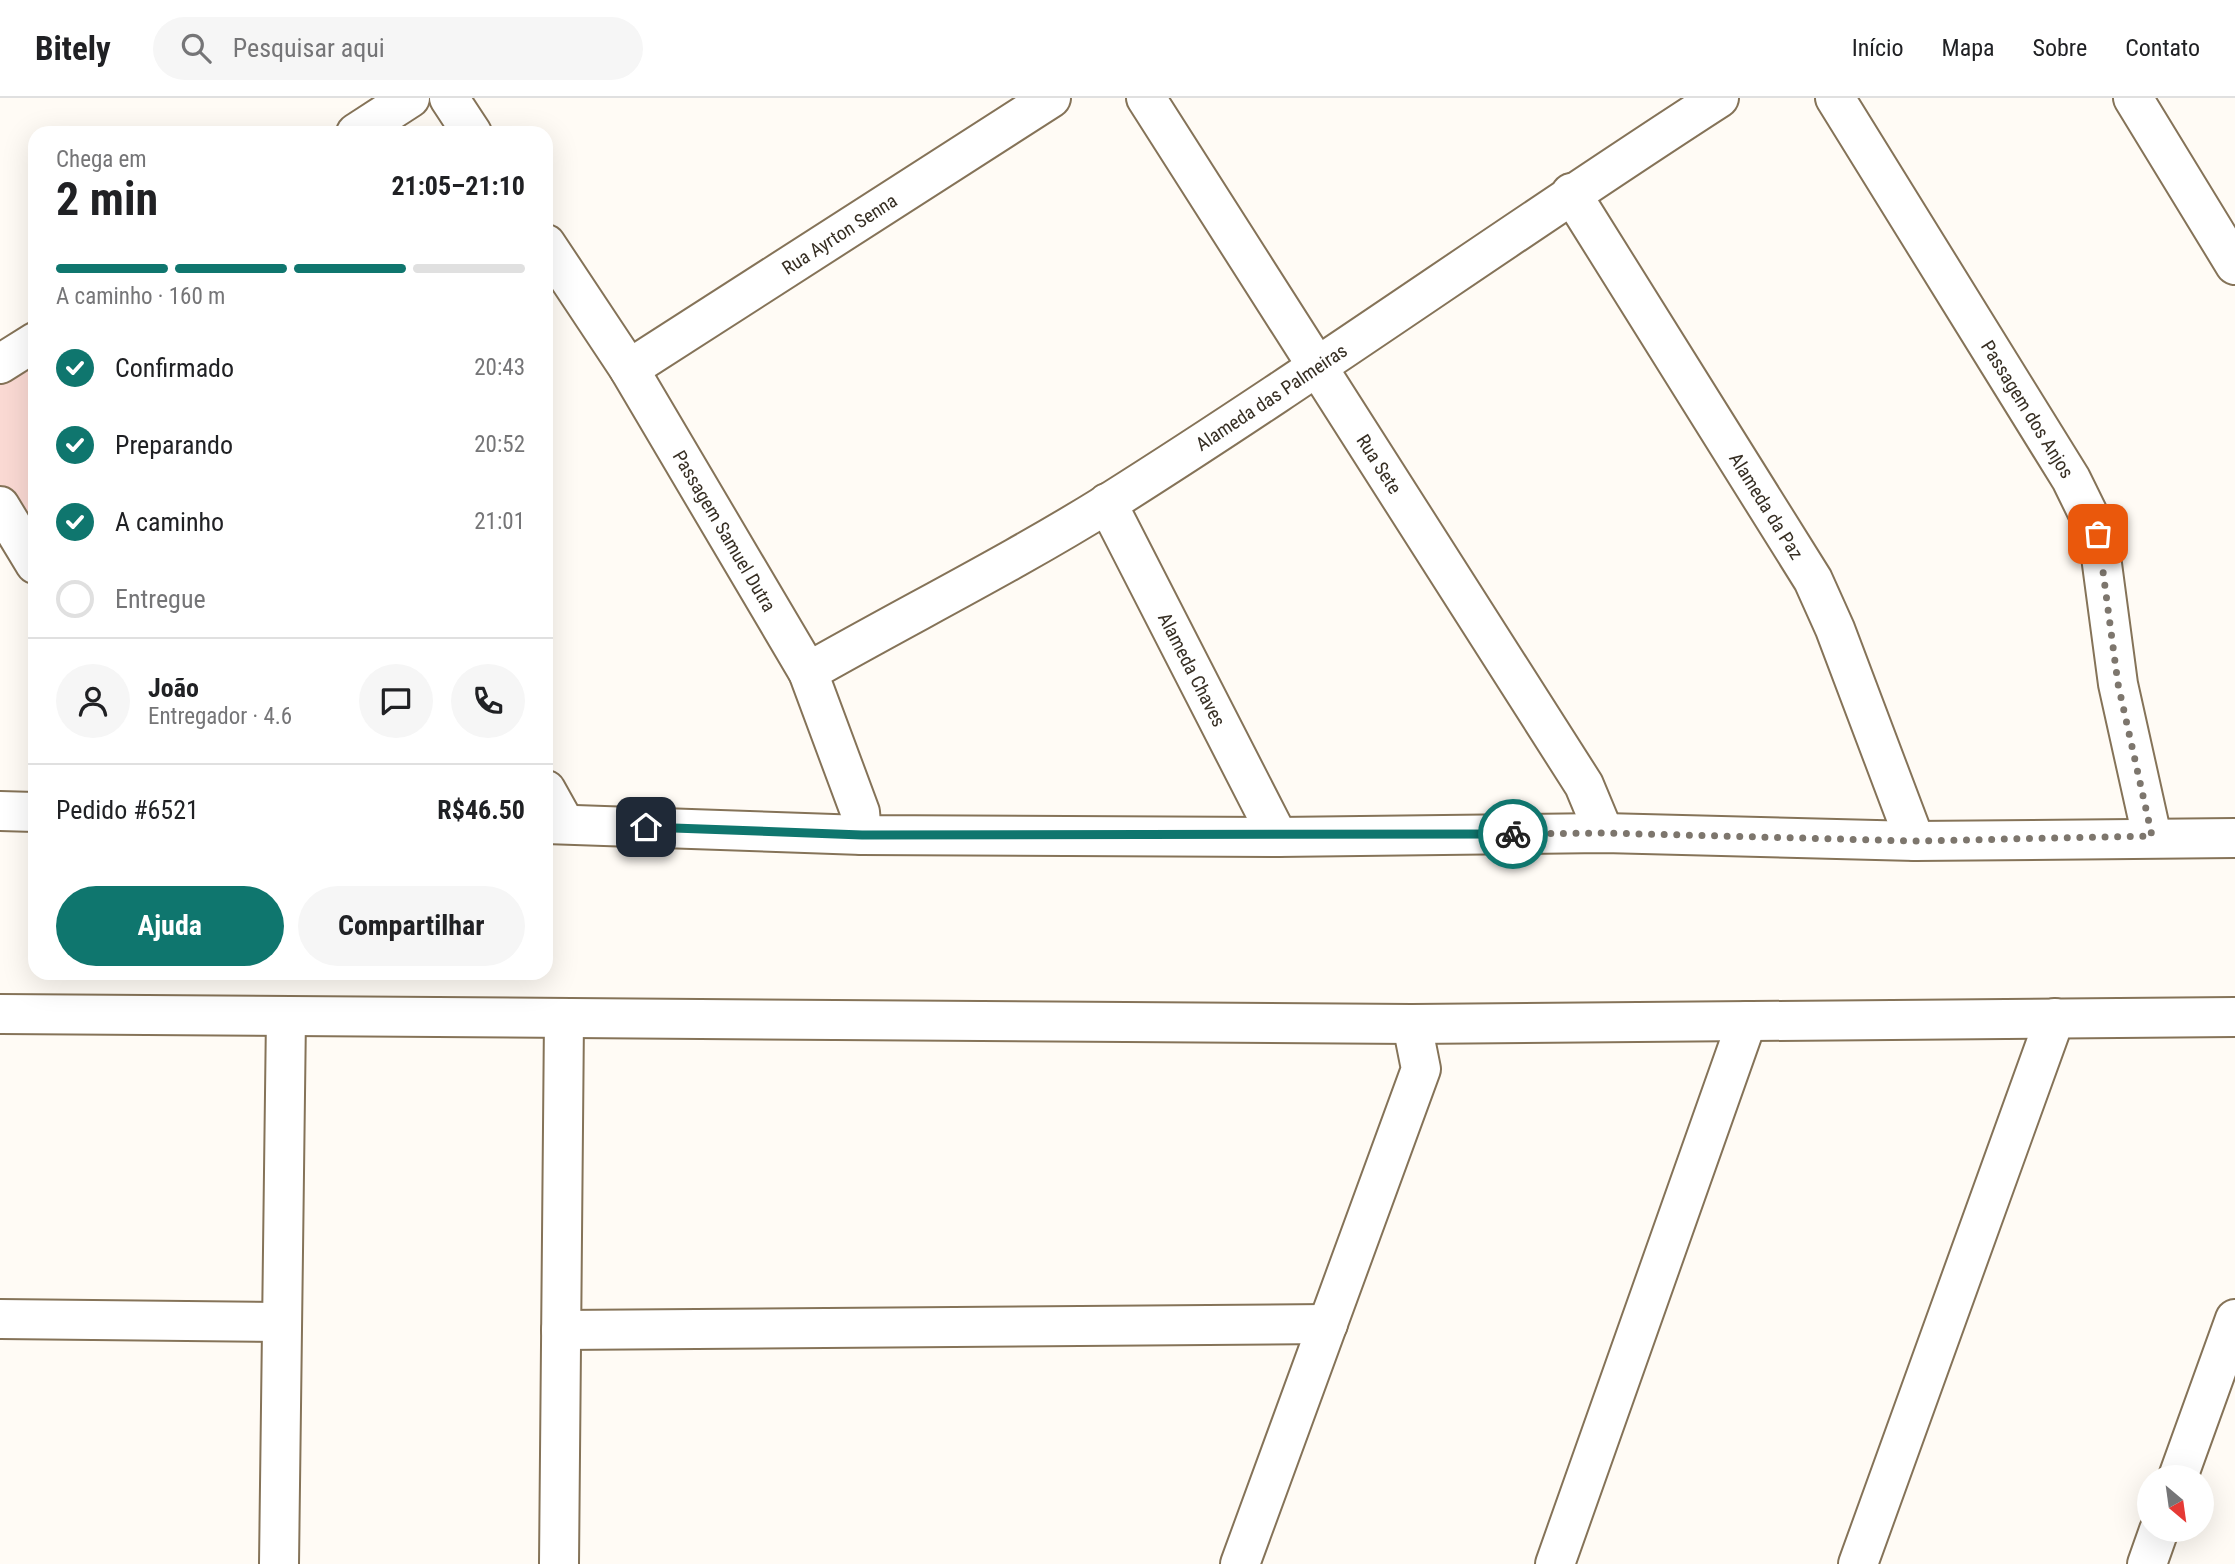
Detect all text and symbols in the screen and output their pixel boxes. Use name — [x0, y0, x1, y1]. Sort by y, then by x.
search box — [153, 17, 643, 80]
text: Bitely — [35, 29, 111, 68]
icon: search — [177, 29, 215, 67]
text: Pesquisar aqui — [233, 33, 385, 63]
text: Início — [1852, 34, 1904, 62]
text: Mapa — [1942, 34, 1995, 62]
text: Sobre — [2033, 34, 2087, 62]
text: Contato — [2125, 34, 2200, 62]
text: Chega em — [56, 146, 147, 173]
text: 21:05–21:10 — [391, 171, 525, 201]
text: 2 min — [56, 172, 158, 226]
street label: Rua Ayrton Senna — [778, 189, 902, 280]
text: A caminho · 160 m — [56, 283, 225, 310]
street label: Passagem dos Anjos — [1976, 336, 2079, 482]
street label: Alameda das Palmeiras — [1191, 339, 1352, 456]
icon: check — [56, 349, 94, 387]
text: Confirmado — [115, 353, 234, 383]
text: 20:43 — [474, 354, 525, 381]
icon: check — [56, 426, 94, 464]
text: Preparando — [115, 430, 233, 460]
street label: Rua Sete — [1351, 430, 1406, 498]
text: 20:52 — [474, 431, 525, 458]
street label: Passagem Samuel Dutra — [668, 446, 781, 616]
street label: Alameda da Paz — [1724, 449, 1808, 564]
icon: check — [56, 503, 94, 541]
pin — [2068, 504, 2128, 564]
text: A caminho — [115, 507, 224, 537]
text: 21:01 — [474, 508, 525, 535]
icon: bag — [2079, 515, 2117, 553]
text: Entregue — [115, 584, 206, 614]
street label: Alameda Chaves — [1153, 609, 1231, 731]
button: person — [56, 664, 130, 738]
button: chat — [359, 664, 433, 738]
button: phone — [451, 664, 525, 738]
text: João — [148, 673, 199, 703]
text: Entregador · 4.6 — [148, 703, 292, 730]
text: Pedido #6521 — [56, 795, 199, 825]
text: R$46.50 — [437, 795, 525, 825]
pin — [616, 797, 676, 857]
courier — [1478, 799, 1548, 869]
icon: home — [627, 808, 665, 846]
icon: bike — [1494, 815, 1532, 853]
button: Ajuda — [56, 886, 284, 966]
button: Compartilhar — [298, 886, 525, 966]
north arrow — [2137, 1465, 2214, 1542]
map controls — [2137, 1465, 2214, 1542]

